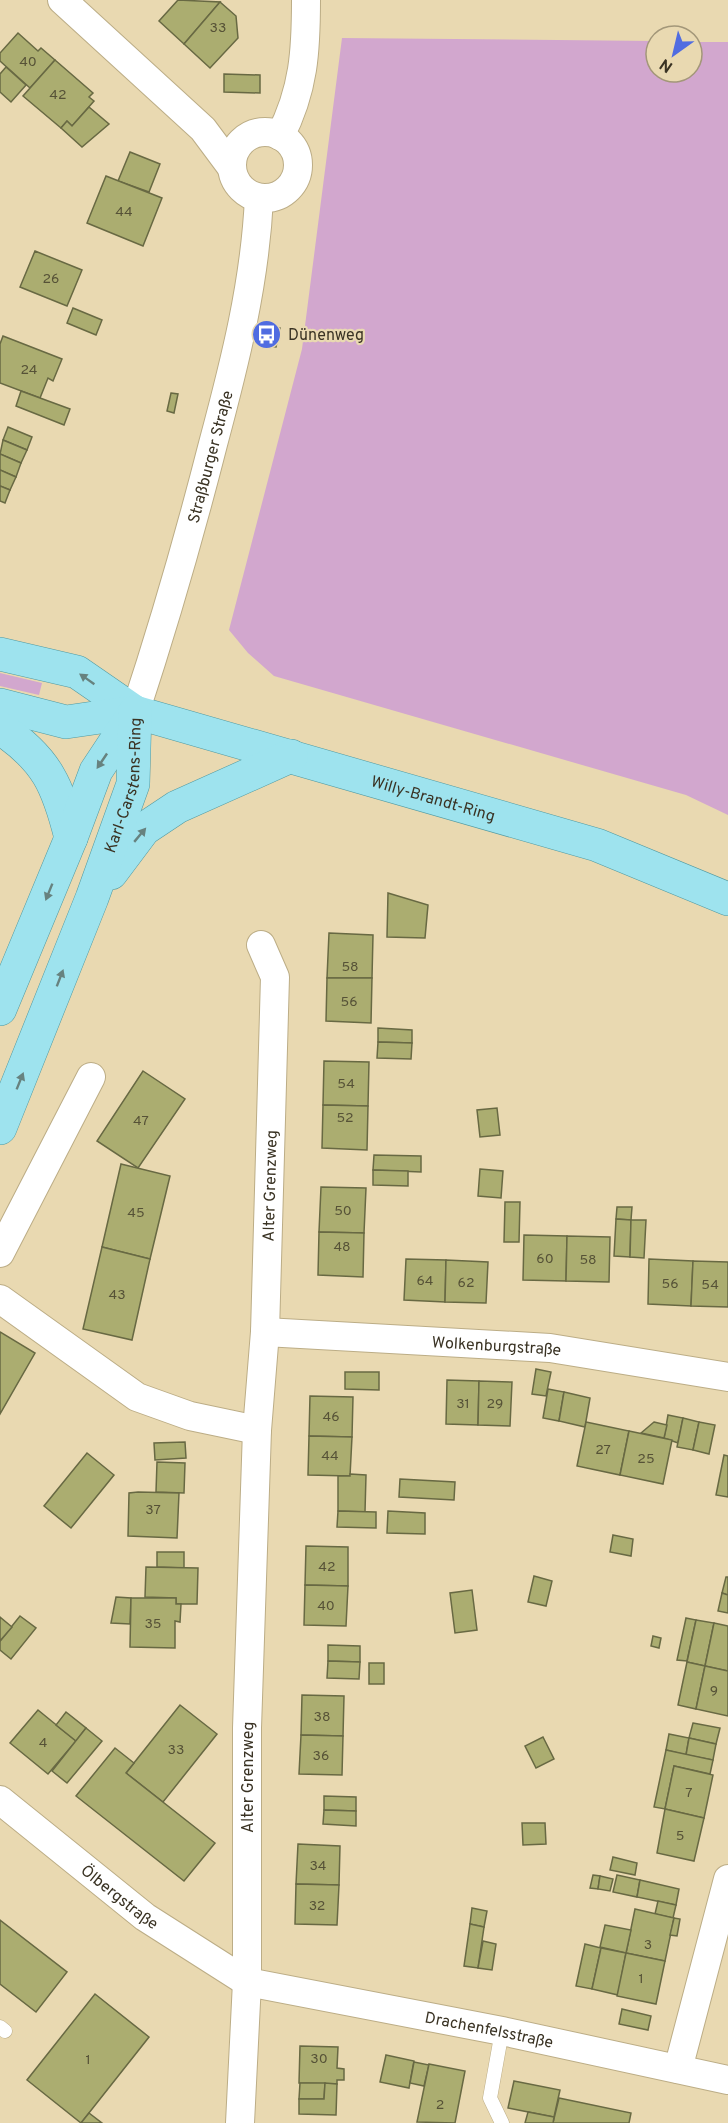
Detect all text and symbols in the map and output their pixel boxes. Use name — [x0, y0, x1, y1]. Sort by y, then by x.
house number: 33 — [210, 20, 226, 37]
north arrow — [644, 24, 704, 84]
text: N — [656, 53, 677, 76]
house number: 40 — [19, 54, 37, 71]
house number: 42 — [49, 87, 67, 104]
house number: 44 — [115, 204, 133, 221]
house number: 26 — [43, 271, 59, 288]
bus stop icon: Dünenweg — [251, 318, 283, 350]
place label: Dünenweg — [288, 326, 364, 346]
house number: 24 — [20, 362, 38, 379]
street label: Straßburger Straße — [184, 389, 239, 526]
one-way arrow — [79, 673, 95, 685]
street label: Karl-Carstens-Ring — [101, 717, 147, 856]
one-way arrow — [97, 753, 108, 769]
street label: Willy-Brandt-Ring — [368, 772, 497, 827]
one-way arrow — [134, 827, 147, 843]
one-way arrow — [44, 884, 54, 902]
house number: 58 — [341, 959, 359, 976]
one-way arrow — [55, 969, 65, 987]
house number: 56 — [340, 994, 358, 1011]
one-way arrow — [16, 1072, 25, 1090]
house number: 54 — [337, 1076, 355, 1093]
house number: 52 — [336, 1110, 354, 1127]
house number: 47 — [133, 1113, 149, 1130]
street label: Alter Grenzweg — [260, 1130, 283, 1242]
house number: 50 — [334, 1203, 352, 1220]
house number: 45 — [127, 1205, 145, 1222]
house number: 48 — [333, 1239, 351, 1256]
house number: 60 — [536, 1251, 554, 1268]
house number: 58 — [579, 1252, 597, 1269]
house number: 64 — [416, 1273, 434, 1290]
house number: 62 — [458, 1275, 474, 1292]
house number: 56 — [661, 1276, 679, 1293]
house number: 54 — [701, 1277, 719, 1294]
house number: 43 — [108, 1287, 126, 1304]
street label: Wolkenburgstraße — [431, 1333, 563, 1362]
house number: 31 — [456, 1396, 470, 1413]
house number: 29 — [487, 1396, 503, 1413]
house number: 46 — [322, 1409, 340, 1426]
house number: 27 — [595, 1442, 611, 1459]
house number: 44 — [321, 1448, 339, 1465]
house number: 25 — [637, 1451, 655, 1468]
house number: 37 — [145, 1502, 161, 1519]
house number: 42 — [318, 1559, 336, 1576]
house number: 40 — [317, 1598, 335, 1615]
house number: 35 — [144, 1616, 162, 1633]
house number: 9 — [710, 1683, 718, 1700]
house number: 38 — [314, 1709, 330, 1726]
street label: Alter Grenzweg — [239, 1721, 259, 1833]
house number: 4 — [39, 1735, 47, 1752]
house number: 33 — [168, 1742, 184, 1759]
house number: 36 — [313, 1748, 329, 1765]
house number: 7 — [685, 1785, 693, 1802]
house number: 5 — [676, 1828, 684, 1845]
house number: 34 — [309, 1858, 327, 1875]
street label: Ölbergstraße — [76, 1860, 161, 1935]
house number: 32 — [309, 1898, 325, 1915]
house number: 3 — [644, 1937, 652, 1954]
house number: 1 — [638, 1971, 644, 1988]
street label: Drachenfelsstraße — [423, 2008, 555, 2054]
house number: 30 — [310, 2051, 328, 2068]
house number: 1 — [85, 2052, 91, 2069]
house number: 2 — [436, 2097, 444, 2114]

